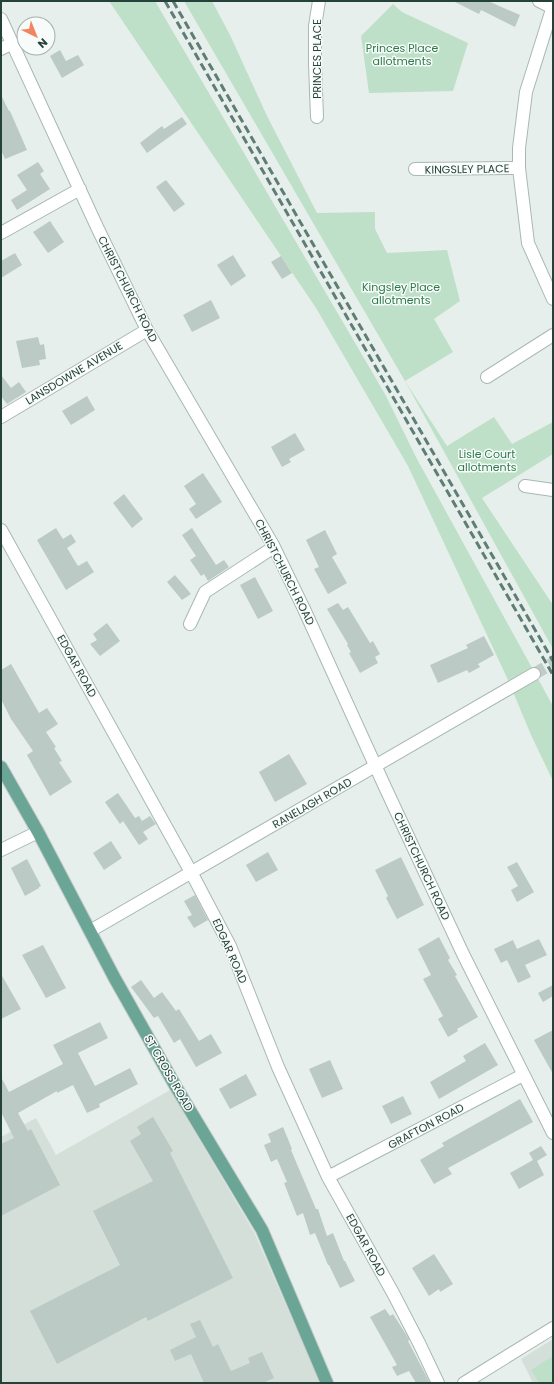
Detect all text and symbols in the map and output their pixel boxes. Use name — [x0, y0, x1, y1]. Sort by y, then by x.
north arrow — [16, 16, 56, 56]
street label: PRINCES PLACE — [309, 19, 325, 99]
text: N — [34, 35, 51, 52]
park label: Princes Place allotments — [366, 40, 438, 69]
street label: KINGSLEY PLACE — [425, 160, 509, 178]
street label: CHRISTCHURCH ROAD — [94, 233, 162, 345]
park label: Kingsley Place allotments — [362, 279, 440, 308]
street label: LANSDOWNE AVENUE — [22, 338, 126, 408]
park label: Lisle Court allotments — [458, 446, 517, 475]
street label: CHRISTCHURCH ROAD — [251, 516, 319, 628]
street label: EDGAR ROAD — [53, 632, 101, 700]
street label: RANELAGH ROAD — [269, 774, 355, 832]
street label: CHRISTCHURCH ROAD — [390, 809, 454, 923]
street label: EDGAR ROAD — [209, 916, 252, 986]
street label: ST CROSS ROAD — [141, 1032, 197, 1114]
street label: GRAFTON ROAD — [385, 1099, 467, 1153]
street label: EDGAR ROAD — [342, 1211, 390, 1279]

